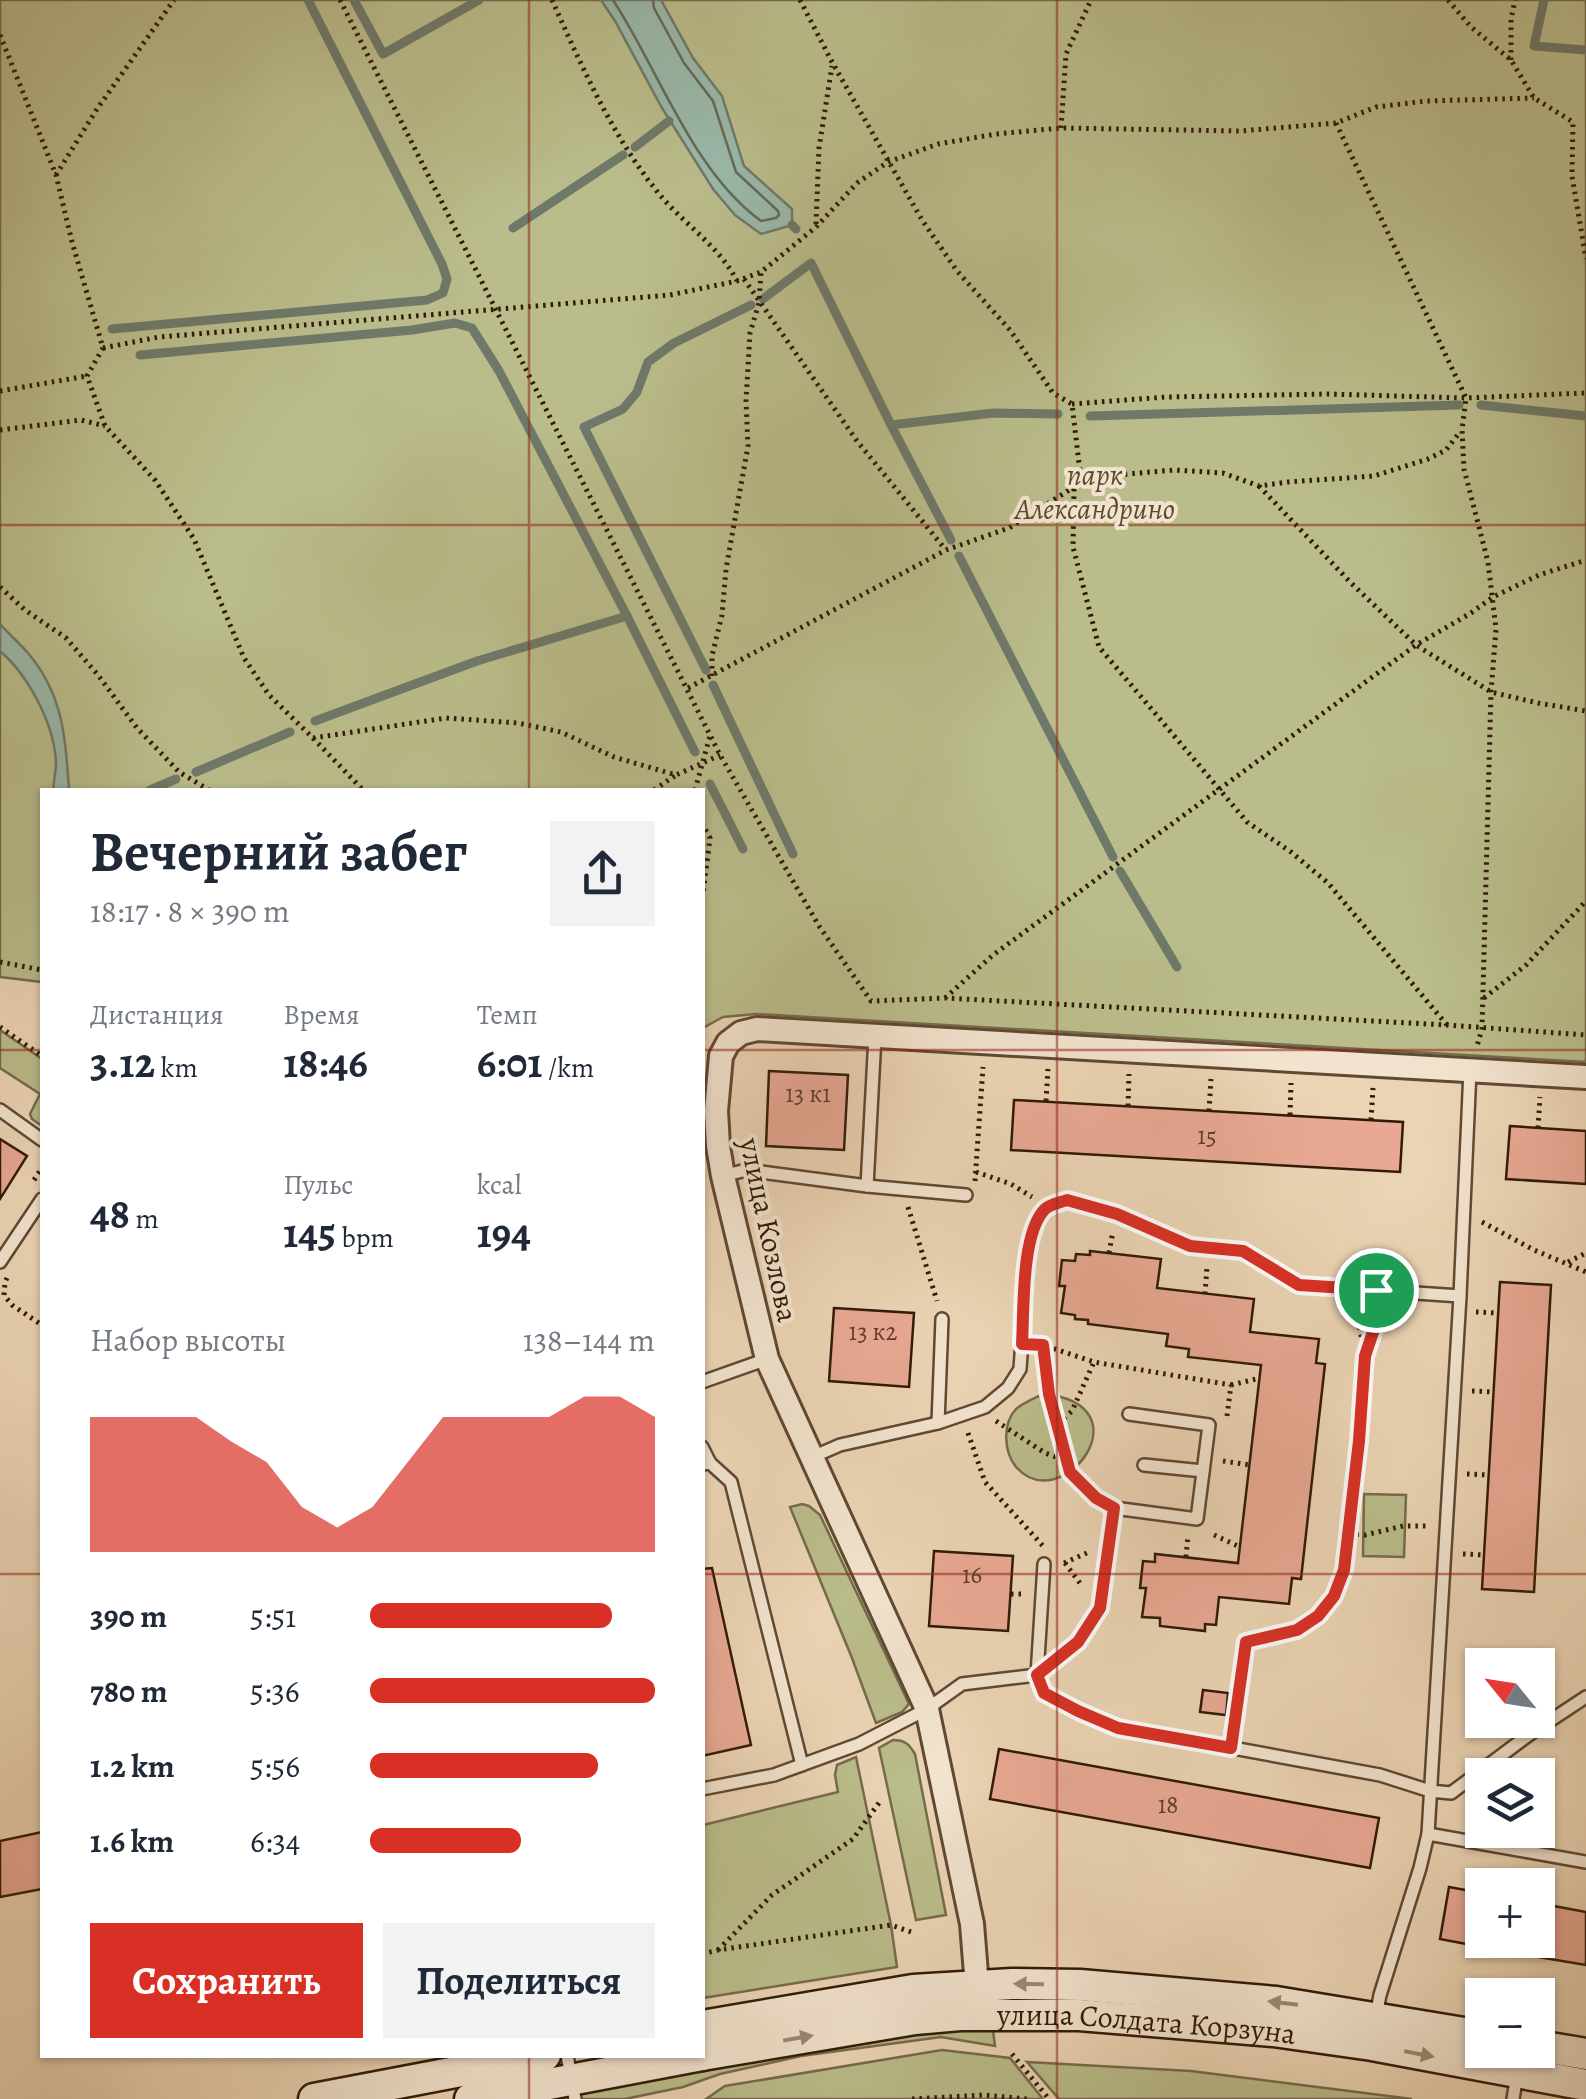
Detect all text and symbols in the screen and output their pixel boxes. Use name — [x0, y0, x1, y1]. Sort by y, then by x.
park label: парк Александрино — [1013, 455, 1175, 529]
text: Вечерний забег — [90, 814, 468, 889]
button: share — [550, 821, 655, 926]
text: 18:17 · 8 × 390 m — [90, 889, 290, 933]
text: Дистанция — [90, 996, 224, 1034]
text: Время — [283, 996, 360, 1034]
text: Темп — [477, 996, 538, 1034]
text: 3.12 — [90, 1034, 155, 1091]
text: 18:46 — [283, 1034, 368, 1091]
text: 6:01 — [477, 1034, 542, 1091]
text: km — [155, 1049, 198, 1087]
text: /km — [542, 1049, 594, 1087]
house number: 13 к1 — [785, 1077, 831, 1111]
house number: 15 — [1197, 1119, 1217, 1153]
street label: улица Козлова — [730, 1133, 808, 1326]
text: Пульс — [283, 1166, 353, 1204]
text: kcal — [477, 1166, 522, 1204]
text: 48 — [90, 1185, 130, 1242]
text: m — [130, 1200, 159, 1238]
text: 145 — [283, 1204, 336, 1261]
text: 194 — [477, 1204, 531, 1261]
text: bpm — [336, 1219, 394, 1257]
pin — [1334, 1248, 1419, 1333]
icon: arrive — [1349, 1263, 1404, 1318]
house number: 13 к2 — [849, 1315, 897, 1349]
text: Набор высоты — [90, 1318, 286, 1362]
text: 138–144 m — [523, 1318, 655, 1362]
house number: 16 — [962, 1558, 982, 1592]
text: 390 m — [90, 1594, 167, 1638]
text: 5:51 — [250, 1594, 296, 1638]
north arrow — [1465, 1648, 1555, 1738]
map controls — [1465, 1648, 1555, 2068]
text: 780 m — [90, 1669, 168, 1713]
text: 5:36 — [250, 1669, 299, 1713]
text: 1.2 km — [90, 1744, 175, 1788]
text: 5:56 — [250, 1744, 300, 1788]
button: layers — [1465, 1758, 1555, 1848]
house number: 18 — [1158, 1788, 1178, 1822]
text: 1.6 km — [90, 1819, 174, 1863]
text: 6:34 — [250, 1819, 300, 1863]
button: + — [1465, 1868, 1555, 1958]
button: Сохранить — [90, 1923, 363, 2038]
button: Поделиться — [383, 1923, 655, 2038]
one-way arrow — [1012, 1976, 1044, 1992]
button: − — [1465, 1978, 1555, 2068]
street label: улица Солдата Корзуна — [996, 1995, 1299, 2054]
one-way arrow — [1266, 1995, 1298, 2011]
one-way arrow — [783, 2029, 815, 2045]
one-way arrow — [1403, 2047, 1435, 2062]

